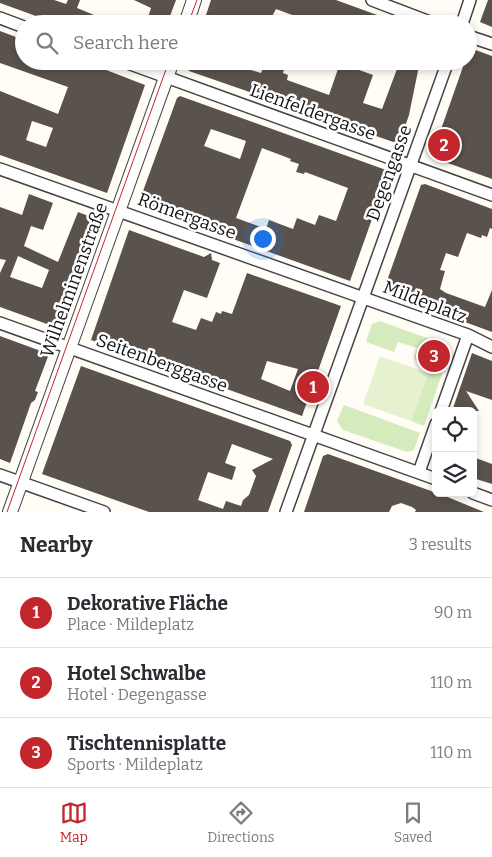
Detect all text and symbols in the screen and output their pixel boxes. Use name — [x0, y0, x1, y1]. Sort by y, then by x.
search box — [15, 15, 477, 70]
icon: search — [33, 29, 61, 57]
text: Search here — [73, 31, 178, 54]
street label: Lienfeldergasse — [247, 79, 379, 145]
street label: Degengasse — [361, 122, 417, 224]
pin: 2 — [428, 126, 460, 164]
street label: Römergasse — [135, 188, 239, 244]
street label: Wilhelminenstraße — [36, 200, 112, 360]
your location — [250, 226, 276, 252]
street label: Mildeplatz — [380, 276, 470, 328]
street label: Seitenberggasse — [93, 329, 231, 397]
pin: 3 — [418, 337, 450, 375]
pin: 1 — [297, 368, 329, 406]
map controls — [432, 407, 477, 497]
button: locate — [432, 407, 477, 452]
button: layers — [432, 452, 477, 497]
text: Nearby — [20, 532, 93, 558]
text: 3 results — [409, 535, 472, 554]
text: Dekorative Fläche — [67, 592, 228, 615]
text: 1 — [33, 603, 39, 622]
text: 90 m — [434, 603, 472, 622]
text: Place · Mildeplatz — [67, 615, 194, 634]
text: Hotel Schwalbe — [67, 662, 206, 685]
text: 2 — [31, 673, 41, 692]
text: 110 m — [430, 673, 472, 692]
text: Hotel · Degengasse — [67, 685, 207, 704]
text: Tischtennisplatte — [67, 732, 226, 755]
text: 3 — [31, 743, 41, 762]
text: 110 m — [430, 743, 472, 762]
text: Sports · Mildeplatz — [67, 755, 203, 774]
tab: Map — [60, 799, 88, 846]
tab: Directions — [207, 799, 275, 846]
tab: Saved — [394, 799, 432, 846]

